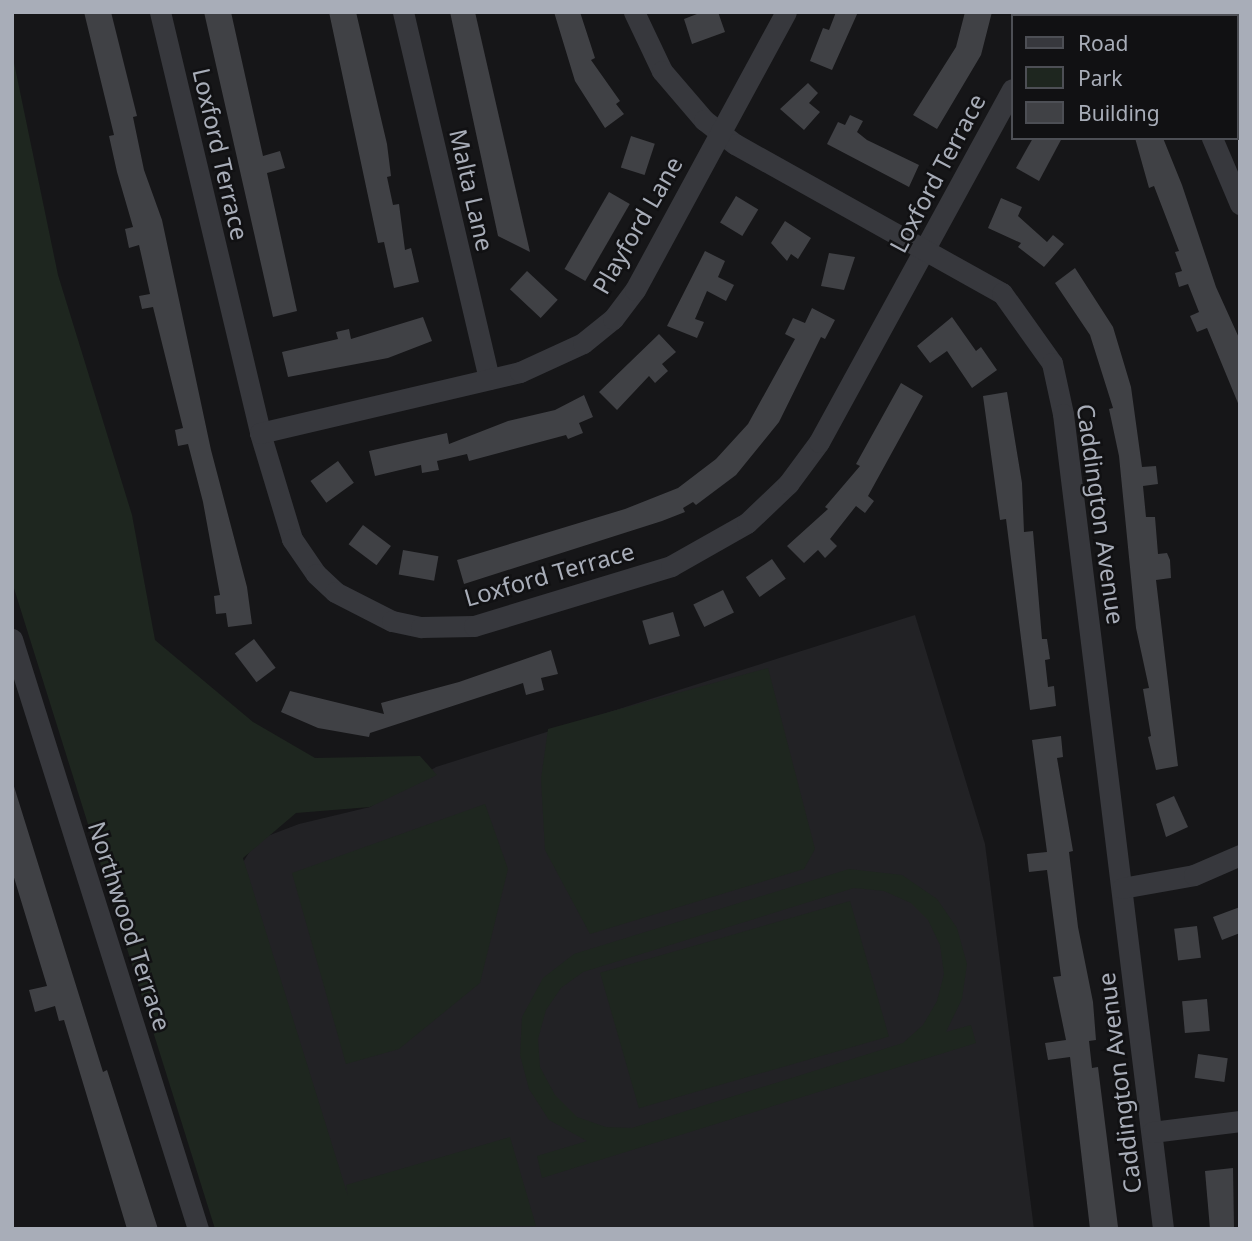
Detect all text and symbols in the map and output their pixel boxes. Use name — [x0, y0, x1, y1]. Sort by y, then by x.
legend — [1010, 14, 1238, 140]
text: Road — [1078, 29, 1128, 57]
text: Park — [1078, 64, 1122, 92]
street label: Loxford Terrace — [187, 65, 255, 243]
street label: Loxford Terrace — [883, 89, 991, 257]
text: Building — [1078, 99, 1160, 127]
street label: Malta Lane — [444, 126, 500, 254]
street label: Playford Lane — [586, 151, 688, 299]
street label: Caddington Avenue — [1071, 402, 1131, 626]
street label: Loxford Terrace — [461, 536, 637, 612]
street label: Northwood Terrace — [83, 818, 177, 1034]
street label: Caddington Avenue — [1091, 971, 1147, 1195]

